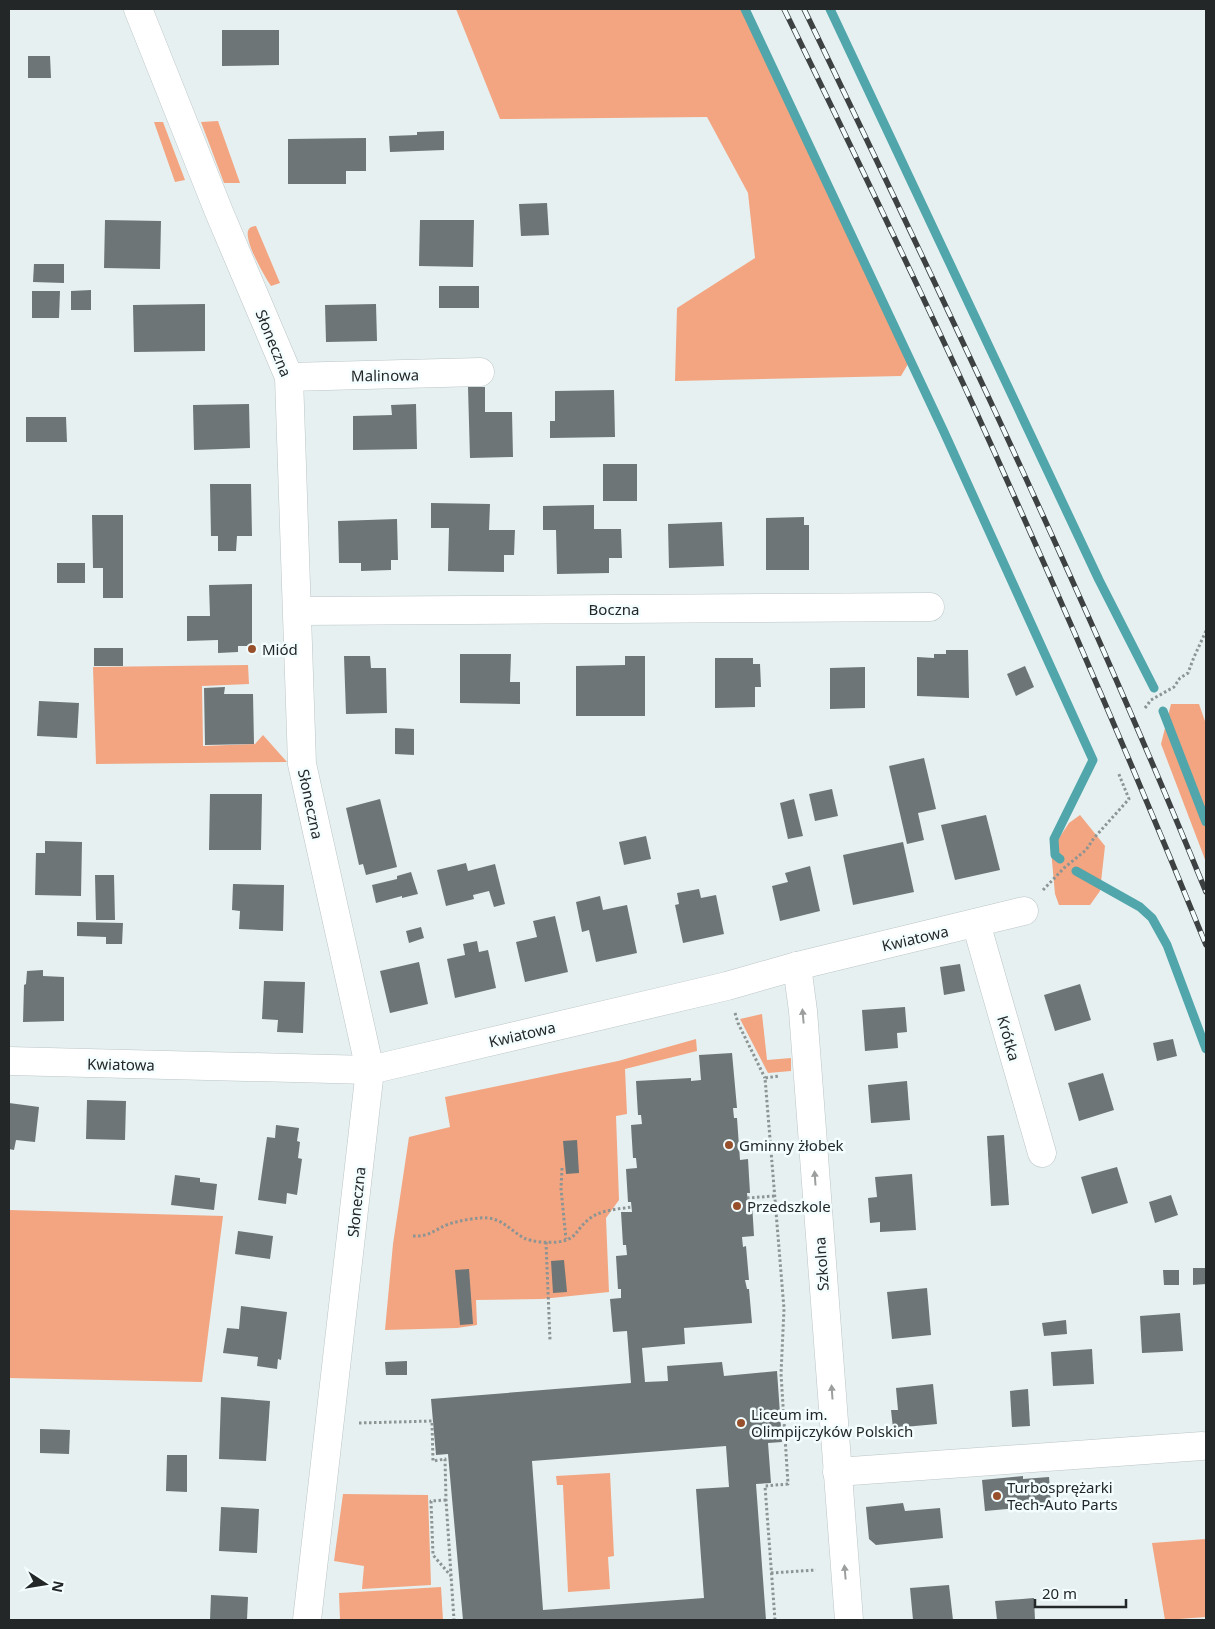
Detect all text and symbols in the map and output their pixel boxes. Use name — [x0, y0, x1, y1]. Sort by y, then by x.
street label: Słoneczna — [251, 306, 297, 380]
street label: Malinowa — [351, 364, 419, 386]
street label: Boczna — [589, 599, 639, 619]
place label: Miód — [262, 639, 298, 659]
marker: Miód — [246, 643, 258, 655]
street label: Słoneczna — [294, 767, 328, 841]
street label: Kwiatowa — [880, 921, 950, 955]
one-way arrow — [799, 1007, 807, 1023]
street label: Krótka — [993, 1013, 1025, 1063]
street label: Kwiatowa — [487, 1017, 557, 1051]
street label: Kwiatowa — [87, 1053, 155, 1075]
place label: Gminny żłobek — [739, 1135, 844, 1155]
marker: Gminny żłobek — [723, 1139, 735, 1151]
street label: Słoneczna — [342, 1166, 370, 1238]
one-way arrow — [811, 1170, 819, 1186]
place label: Przedszkole — [747, 1196, 831, 1216]
marker: Przedszkole — [731, 1200, 743, 1212]
street label: Szkolna — [809, 1236, 833, 1292]
one-way arrow — [827, 1384, 835, 1400]
place label: Liceum im. Olimpijczyków Polskich — [751, 1404, 913, 1441]
marker: Liceum im. Olimpijczyków Polskich — [735, 1417, 747, 1429]
place label: Turbosprężarki Tech-Auto Parts — [1007, 1477, 1118, 1514]
marker: Turbosprężarki Tech-Auto Parts — [991, 1490, 1003, 1502]
north arrow — [20, 1559, 70, 1609]
one-way arrow — [841, 1563, 849, 1579]
scale bar — [1035, 1576, 1126, 1608]
text: N — [48, 1579, 69, 1594]
text: 20 m — [1042, 1583, 1077, 1603]

